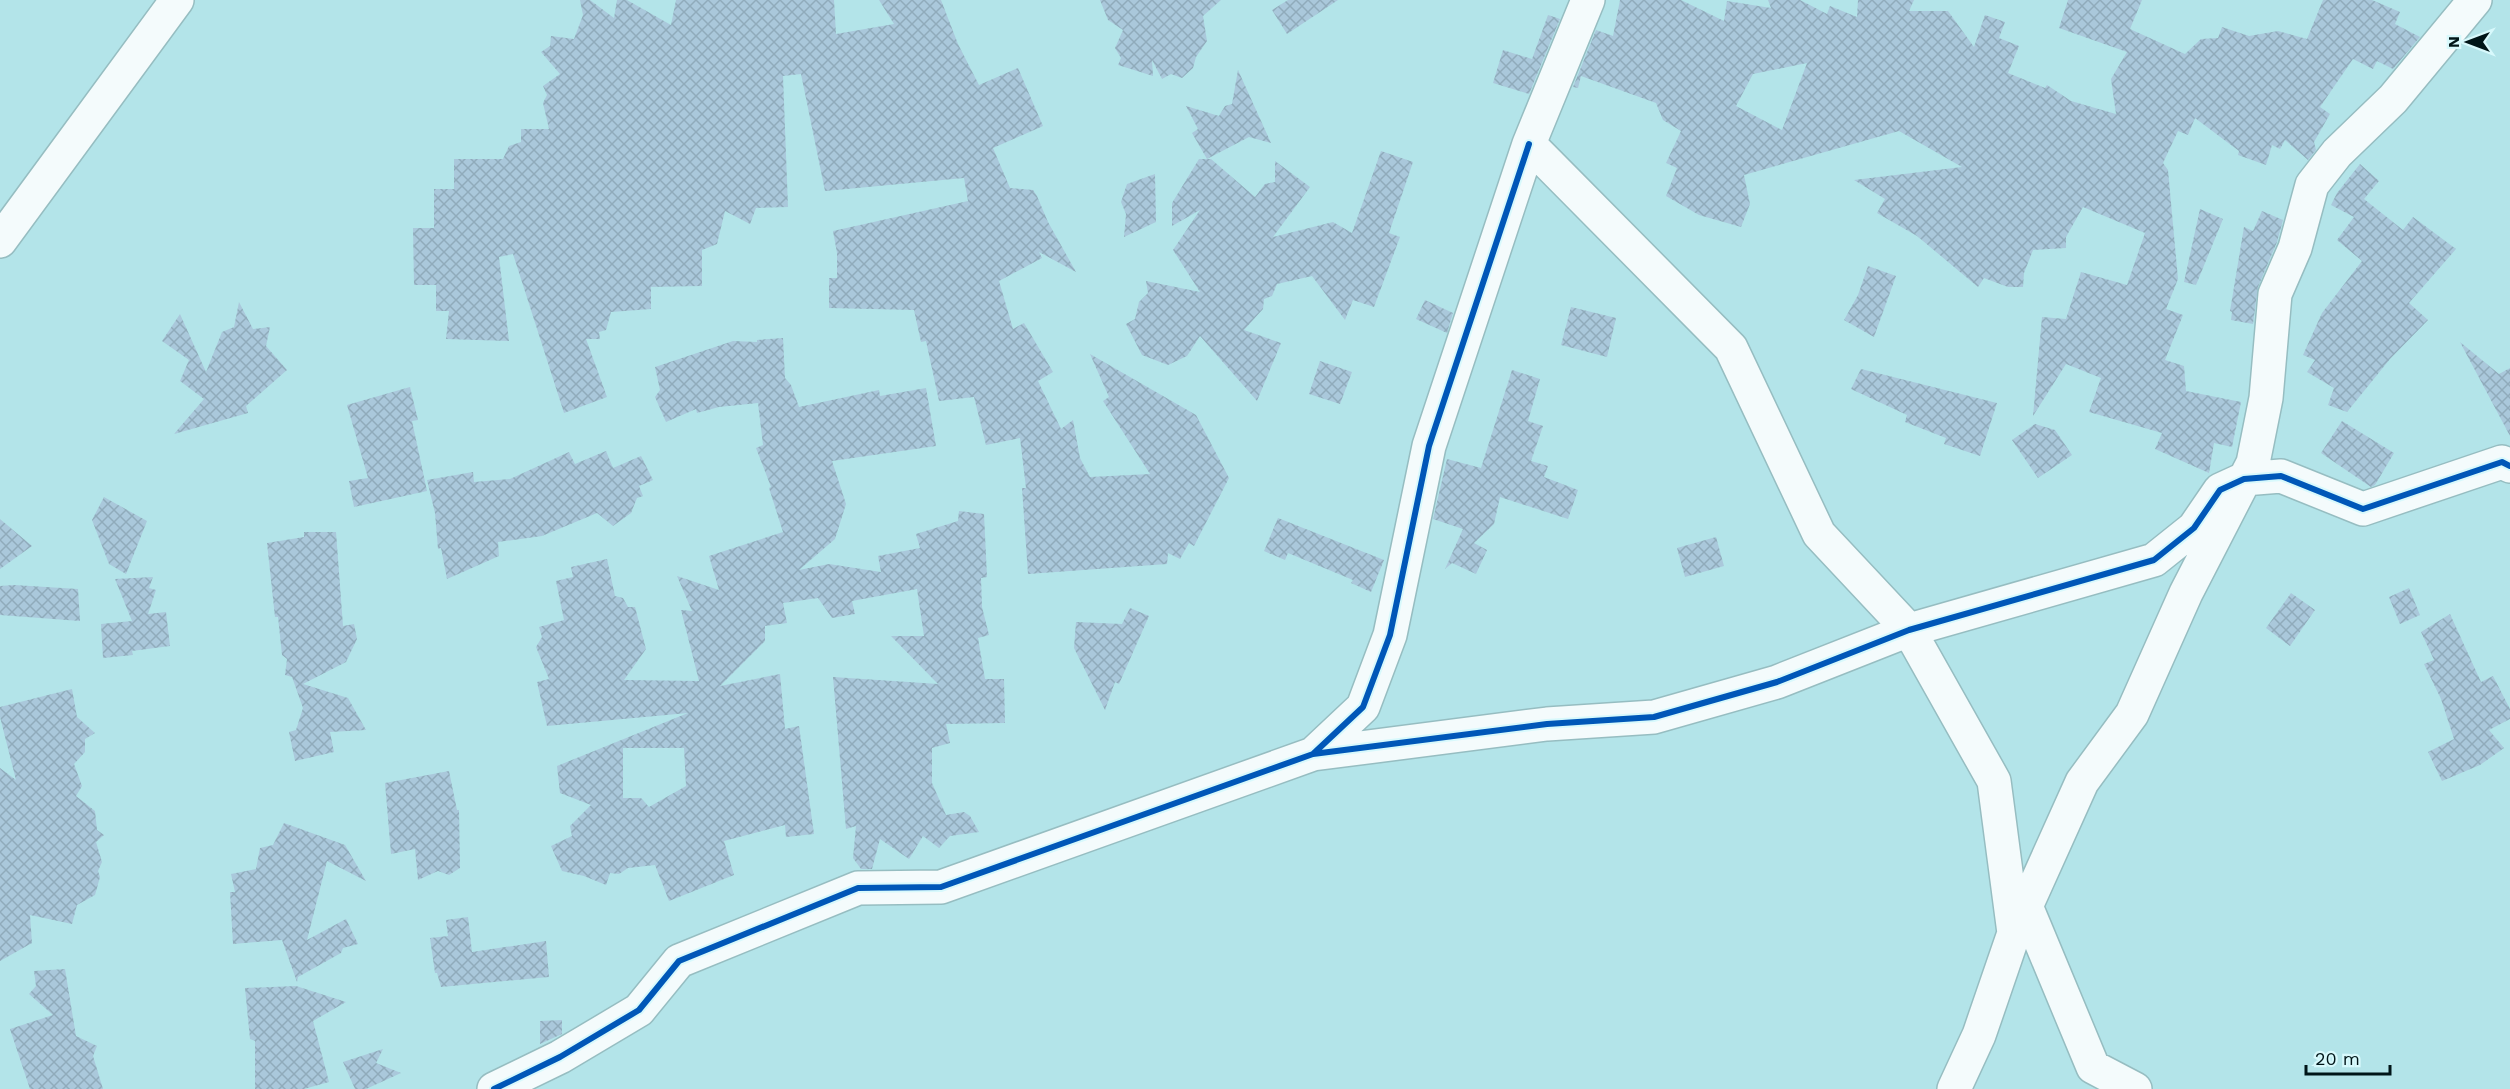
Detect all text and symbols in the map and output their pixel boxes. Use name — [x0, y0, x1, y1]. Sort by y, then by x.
north arrow — [2438, 12, 2498, 72]
text: N — [2444, 36, 2463, 48]
scale bar — [2306, 1038, 2390, 1076]
text: 20 m — [2315, 1048, 2360, 1069]

